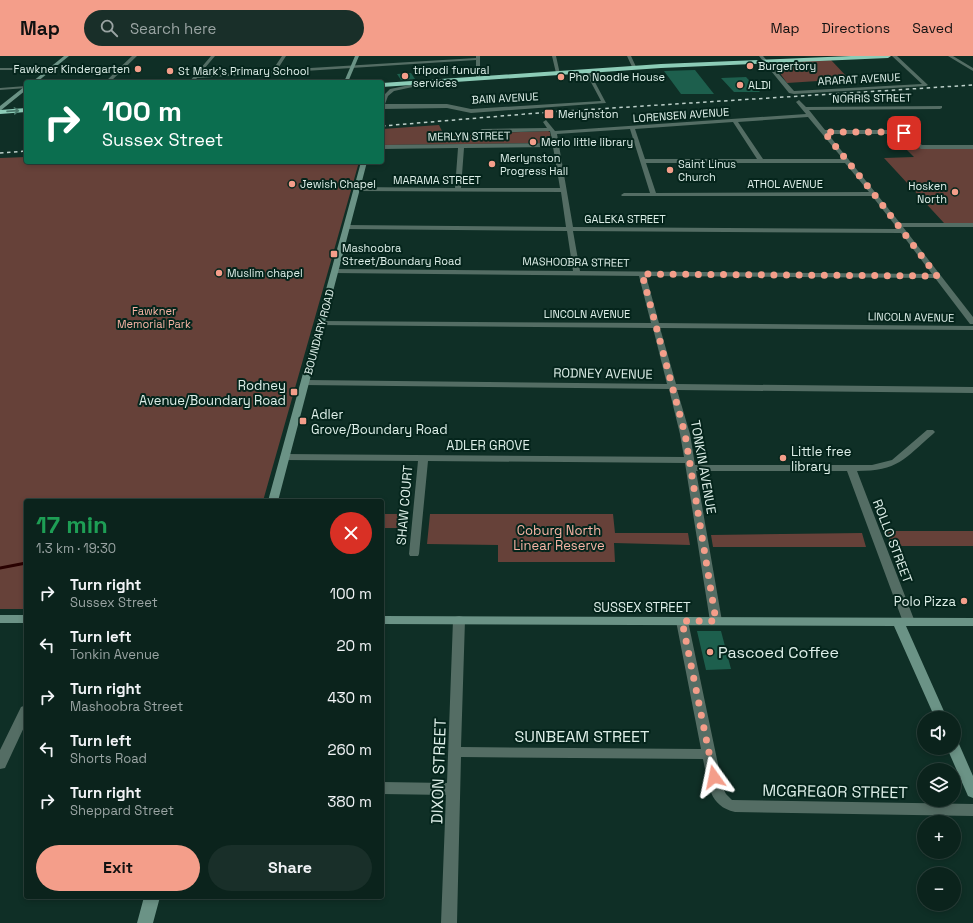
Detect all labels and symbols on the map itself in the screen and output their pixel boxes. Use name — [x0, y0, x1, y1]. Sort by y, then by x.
place label: Burgertory — [758, 59, 816, 73]
marker: Burgertory — [745, 61, 755, 71]
place label: Fawkner Kindergarten — [14, 62, 130, 76]
place label: tripodi funural services — [413, 63, 489, 90]
marker: Fawkner Kindergarten — [133, 64, 143, 74]
place label: St Mark's Primary School — [178, 64, 309, 78]
marker: St Mark's Primary School — [165, 66, 175, 76]
place label: Pho Noodle House — [569, 70, 665, 84]
street label: ARARAT AVENUE — [817, 70, 901, 88]
marker: tripodi funural services — [400, 71, 410, 81]
marker: Pho Noodle House — [556, 72, 566, 82]
place label: ALDI — [748, 78, 771, 92]
marker: ALDI — [735, 80, 745, 90]
street label: BAIN AVENUE — [471, 89, 539, 107]
street label: NORRIS STREET — [832, 90, 912, 106]
street label: LORENSEN AVENUE — [632, 105, 730, 125]
place label: Merlynston — [558, 107, 618, 121]
one-way arrow — [6, 108, 19, 115]
marker: Merlynston — [543, 108, 555, 120]
pin — [887, 116, 921, 150]
street label: MERLYN STREET — [427, 128, 511, 144]
place label: Merlo little library — [541, 135, 633, 149]
marker: Merlo little library — [528, 137, 538, 147]
place label: Merlynston Progress Hall — [500, 151, 568, 178]
place label: Saint Linus Church — [678, 157, 736, 184]
marker: Merlynston Progress Hall — [487, 159, 497, 169]
marker: Saint Linus Church — [665, 165, 675, 175]
street label: MARAMA STREET — [393, 173, 482, 187]
place label: Jewish Chapel — [300, 177, 376, 191]
street label: ATHOL AVENUE — [747, 177, 823, 191]
marker: Jewish Chapel — [287, 179, 297, 189]
place label: Hosken North — [908, 179, 947, 206]
marker: Hosken North — [950, 187, 960, 197]
street label: GALEKA STREET — [584, 212, 666, 226]
place label: Mashoobra Street/Boundary Road — [342, 241, 461, 268]
marker: Mashoobra Street/Boundary Road — [329, 249, 339, 259]
street label: MASHOOBRA STREET — [522, 254, 630, 270]
place label: Muslim chapel — [227, 266, 303, 280]
marker: Muslim chapel — [214, 268, 224, 278]
street label: BOUNDARY ROAD — [301, 288, 337, 376]
park label: Fawkner Memorial Park — [117, 304, 191, 331]
street label: LINCOLN AVENUE — [544, 307, 630, 321]
street label: LINCOLN AVENUE — [868, 309, 954, 325]
street label: RODNEY AVENUE — [553, 364, 653, 383]
place label: Rodney Avenue/Boundary Road — [139, 377, 286, 409]
marker: Rodney Avenue/Boundary Road — [289, 387, 299, 397]
place label: Adler Grove/Boundary Road — [311, 406, 448, 438]
marker: Adler Grove/Boundary Road — [298, 416, 308, 426]
street label: TONKIN AVENUE — [687, 419, 720, 515]
street label: ADLER GROVE — [446, 437, 530, 454]
place label: Little free library — [791, 443, 851, 475]
marker: Little free library — [778, 453, 788, 463]
street label: SHAW COURT — [393, 464, 416, 546]
street label: ROLLO STREET — [869, 497, 916, 586]
park label: Coburg North Linear Reserve — [513, 522, 605, 554]
place label: Polo Pizza — [894, 593, 957, 610]
marker: Polo Pizza — [959, 596, 969, 606]
street label: SUSSEX STREET — [593, 599, 691, 616]
place label: Pascoed Coffee — [718, 642, 839, 663]
marker: Pascoed Coffee — [705, 647, 715, 657]
street label: DIXON STREET — [426, 718, 451, 824]
street label: SUNBEAM STREET — [515, 726, 649, 747]
position arrow — [693, 756, 735, 798]
street label: MCGREGOR STREET — [762, 780, 908, 803]

